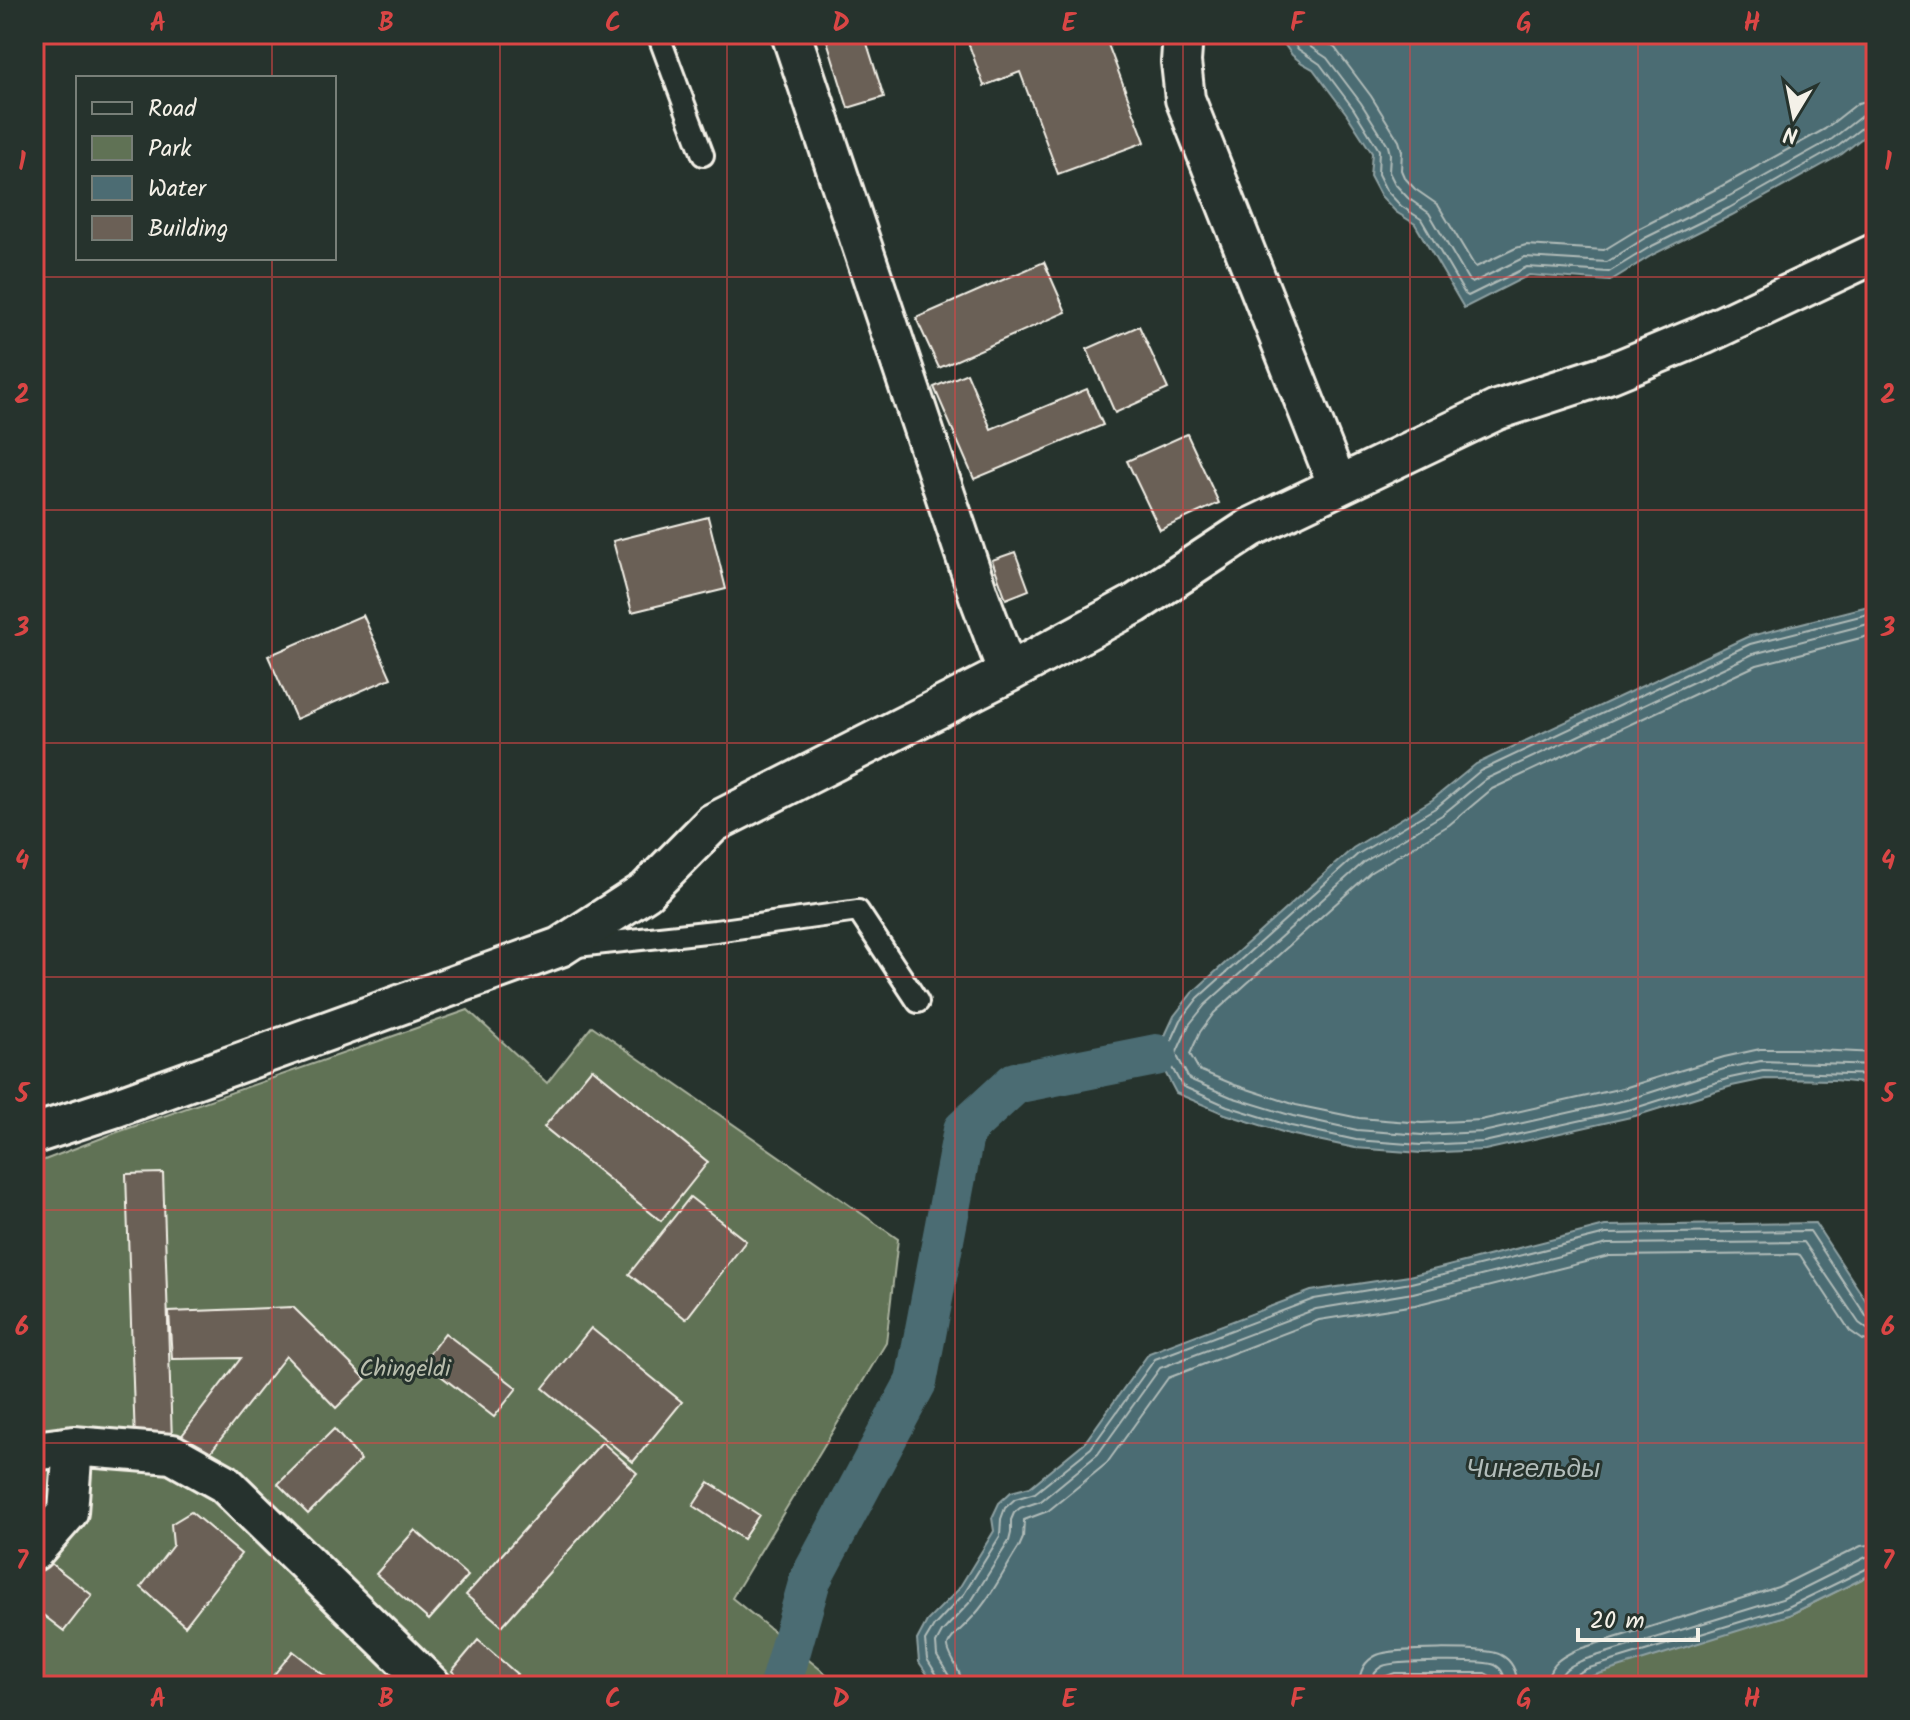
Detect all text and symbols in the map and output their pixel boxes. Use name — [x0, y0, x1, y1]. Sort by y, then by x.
text: A — [150, 3, 166, 45]
text: B — [378, 3, 394, 45]
text: C — [605, 3, 621, 45]
text: D — [832, 3, 850, 45]
text: E — [1062, 3, 1078, 45]
text: F — [1290, 3, 1306, 45]
text: G — [1516, 3, 1532, 45]
text: H — [1744, 3, 1761, 45]
legend — [76, 76, 336, 260]
north arrow — [1754, 76, 1834, 156]
text: Road — [148, 90, 197, 129]
text: N — [1781, 115, 1801, 152]
text: Park — [148, 130, 192, 169]
text: 1 — [18, 142, 26, 184]
text: 1 — [1884, 142, 1892, 184]
text: Water — [148, 170, 208, 209]
text: Building — [148, 210, 228, 249]
text: 2 — [14, 375, 30, 417]
text: 2 — [1880, 375, 1896, 417]
text: 3 — [14, 608, 29, 650]
text: 3 — [1880, 608, 1895, 650]
text: 4 — [15, 841, 29, 883]
text: 4 — [1881, 841, 1895, 883]
text: 5 — [14, 1074, 30, 1116]
text: 5 — [1880, 1074, 1896, 1116]
text: 6 — [15, 1307, 29, 1349]
text: 6 — [1881, 1307, 1895, 1349]
park label: Chingeldi — [359, 1350, 452, 1389]
water label: Чингельды — [1466, 1449, 1600, 1491]
text: 7 — [16, 1541, 29, 1583]
text: 7 — [1882, 1541, 1895, 1583]
scale bar — [1578, 1592, 1698, 1642]
text: 20 m — [1590, 1602, 1645, 1641]
text: A — [150, 1679, 166, 1720]
text: B — [378, 1679, 394, 1720]
text: C — [605, 1679, 621, 1720]
text: D — [832, 1679, 850, 1720]
text: E — [1062, 1679, 1078, 1720]
text: F — [1290, 1679, 1306, 1720]
text: G — [1516, 1679, 1532, 1720]
text: H — [1744, 1679, 1761, 1720]

